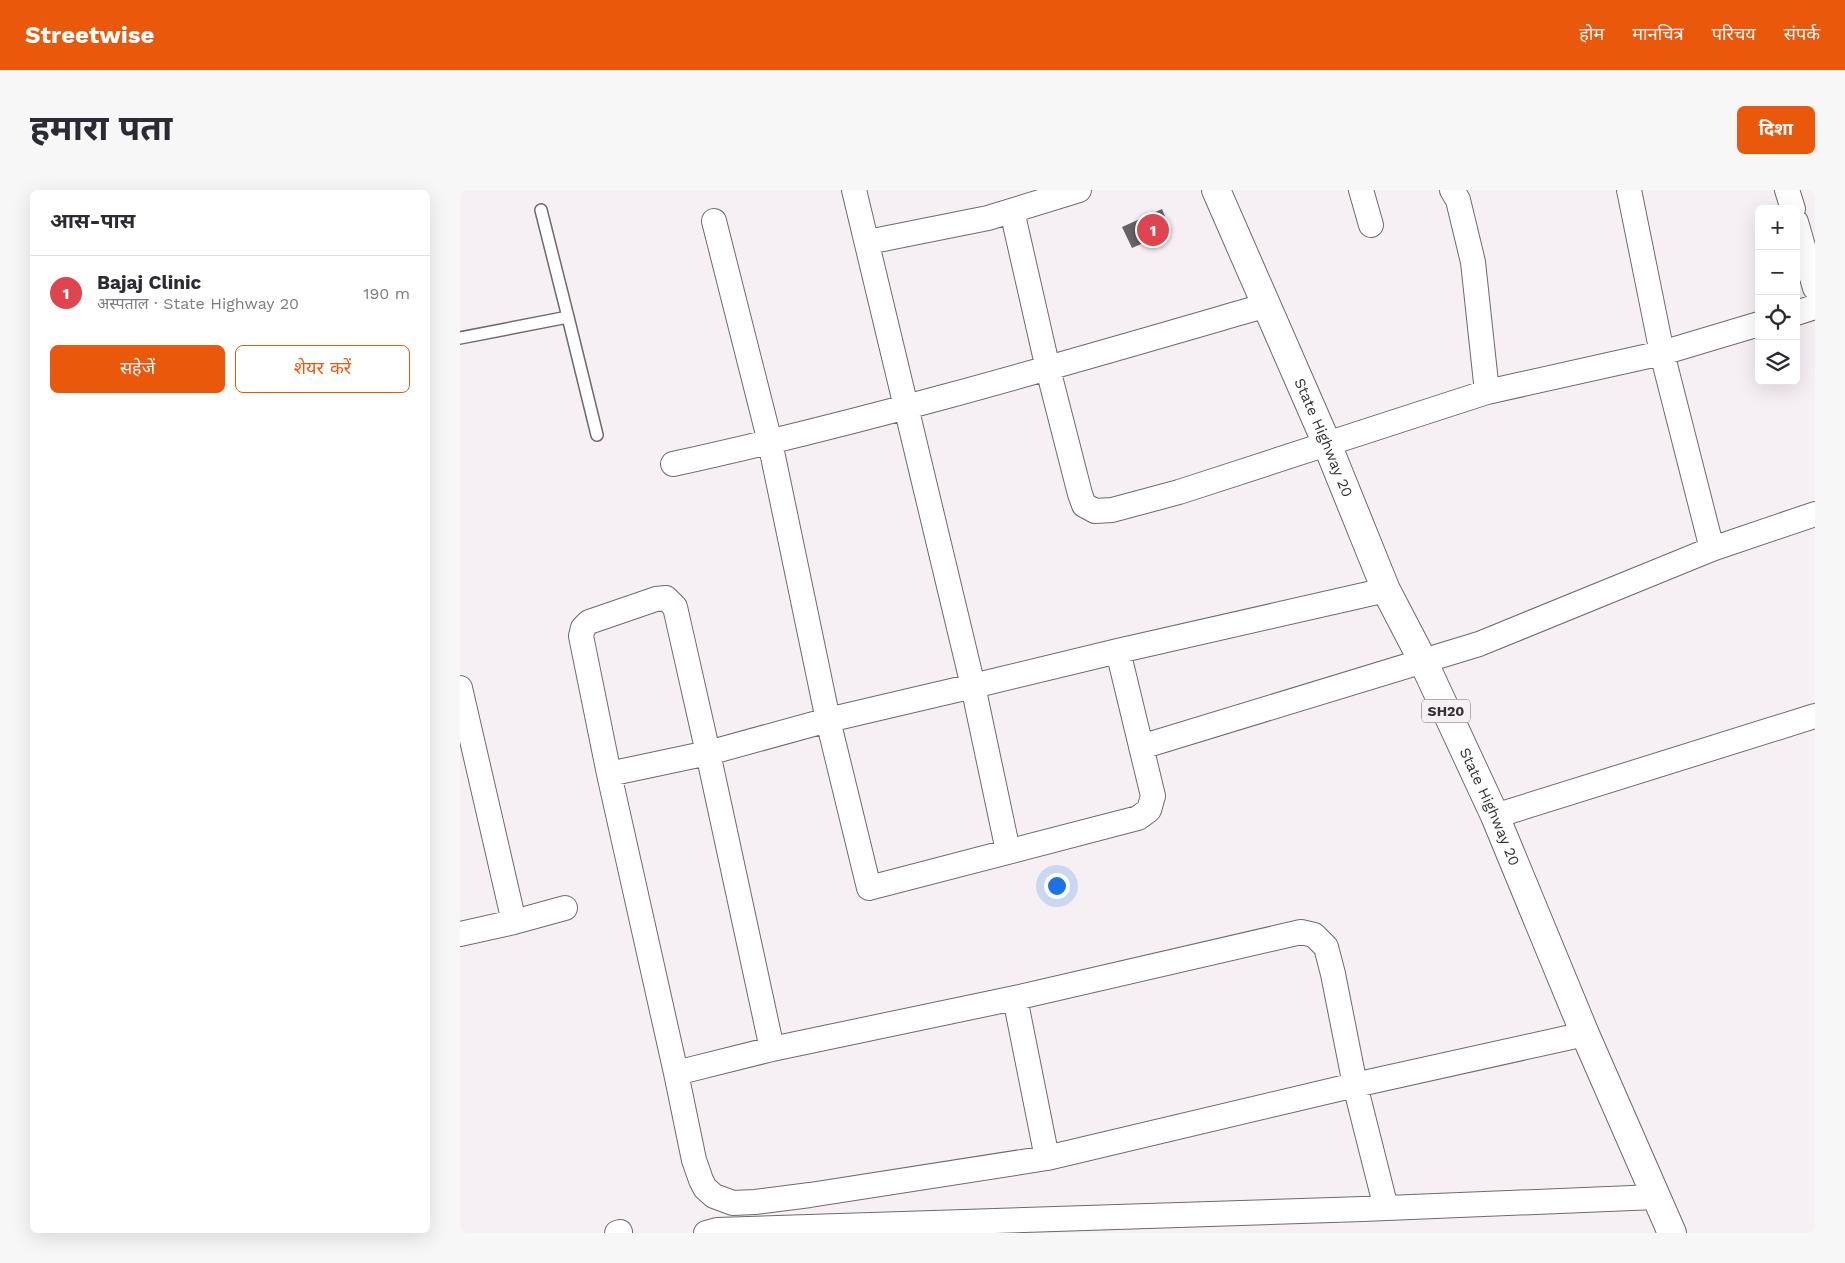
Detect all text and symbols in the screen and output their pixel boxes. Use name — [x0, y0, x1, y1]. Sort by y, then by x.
text: Streetwise — [25, 21, 154, 49]
text: होम — [1579, 23, 1604, 44]
text: मानचित्र — [1632, 23, 1684, 44]
text: परिचय — [1712, 23, 1756, 44]
text: संपर्क — [1784, 23, 1820, 44]
button: दिशा — [1737, 106, 1815, 154]
text: हमारा पता — [30, 107, 172, 149]
map controls — [1755, 205, 1800, 385]
button: + — [1755, 205, 1800, 250]
text: आस-पास — [50, 208, 135, 233]
pin: 1 — [1137, 211, 1169, 249]
button: − — [1755, 250, 1800, 295]
text: Bajaj Clinic — [97, 271, 201, 294]
text: 1 — [63, 284, 69, 303]
text: 190 m — [363, 284, 410, 303]
text: अस्पताल · State Highway 20 — [97, 294, 299, 313]
button: locate — [1755, 295, 1800, 340]
button: layers — [1755, 340, 1800, 385]
button: सहेजें — [50, 345, 225, 393]
button: शेयर करें — [235, 345, 410, 393]
street label: State Highway 20 — [1290, 375, 1357, 500]
road number: SH20 — [1422, 700, 1470, 722]
street label: State Highway 20 — [1456, 745, 1524, 868]
your location — [1044, 873, 1070, 899]

